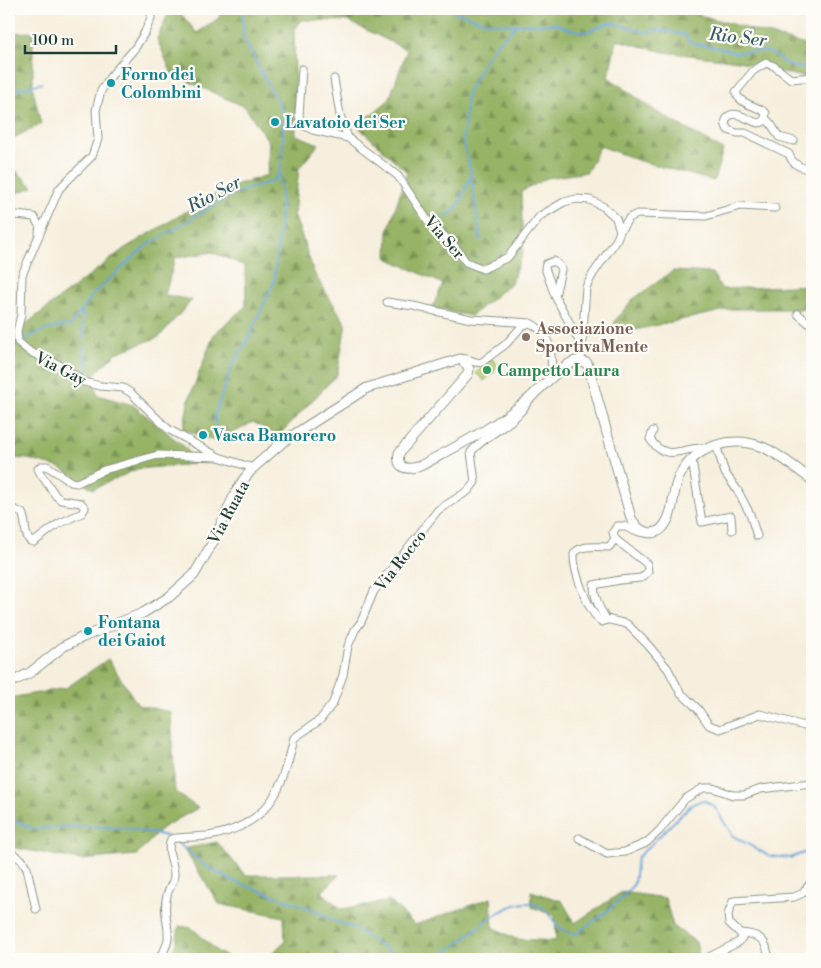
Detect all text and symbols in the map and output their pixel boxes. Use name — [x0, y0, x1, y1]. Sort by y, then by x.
scale bar — [25, 22, 116, 54]
water label: Rio Ser — [707, 22, 768, 52]
text: 100 m — [32, 31, 74, 50]
place label: Forno dei Colombini — [121, 65, 201, 103]
marker: Forno dei Colombini — [105, 77, 117, 89]
place label: Lavatoio dei Ser — [285, 113, 406, 133]
marker: Lavatoio dei Ser — [269, 116, 281, 128]
water label: Rio Ser — [182, 171, 245, 219]
street label: Via Ser — [419, 211, 469, 264]
place label: Associazione SportivaMente — [535, 319, 648, 357]
marker: Associazione SportivaMente — [520, 331, 532, 343]
street label: Via Gay — [31, 347, 90, 390]
place label: Campetto Laura — [497, 361, 620, 381]
marker: Campetto Laura — [481, 364, 493, 376]
place label: Vasca Bamorero — [212, 426, 336, 446]
marker: Vasca Bamorero — [197, 429, 209, 441]
street label: Via Ruata — [203, 476, 254, 549]
street label: Via Rocco — [370, 526, 431, 596]
place label: Fontana dei Gaiot — [98, 613, 166, 651]
marker: Fontana dei Gaiot — [82, 625, 94, 637]

